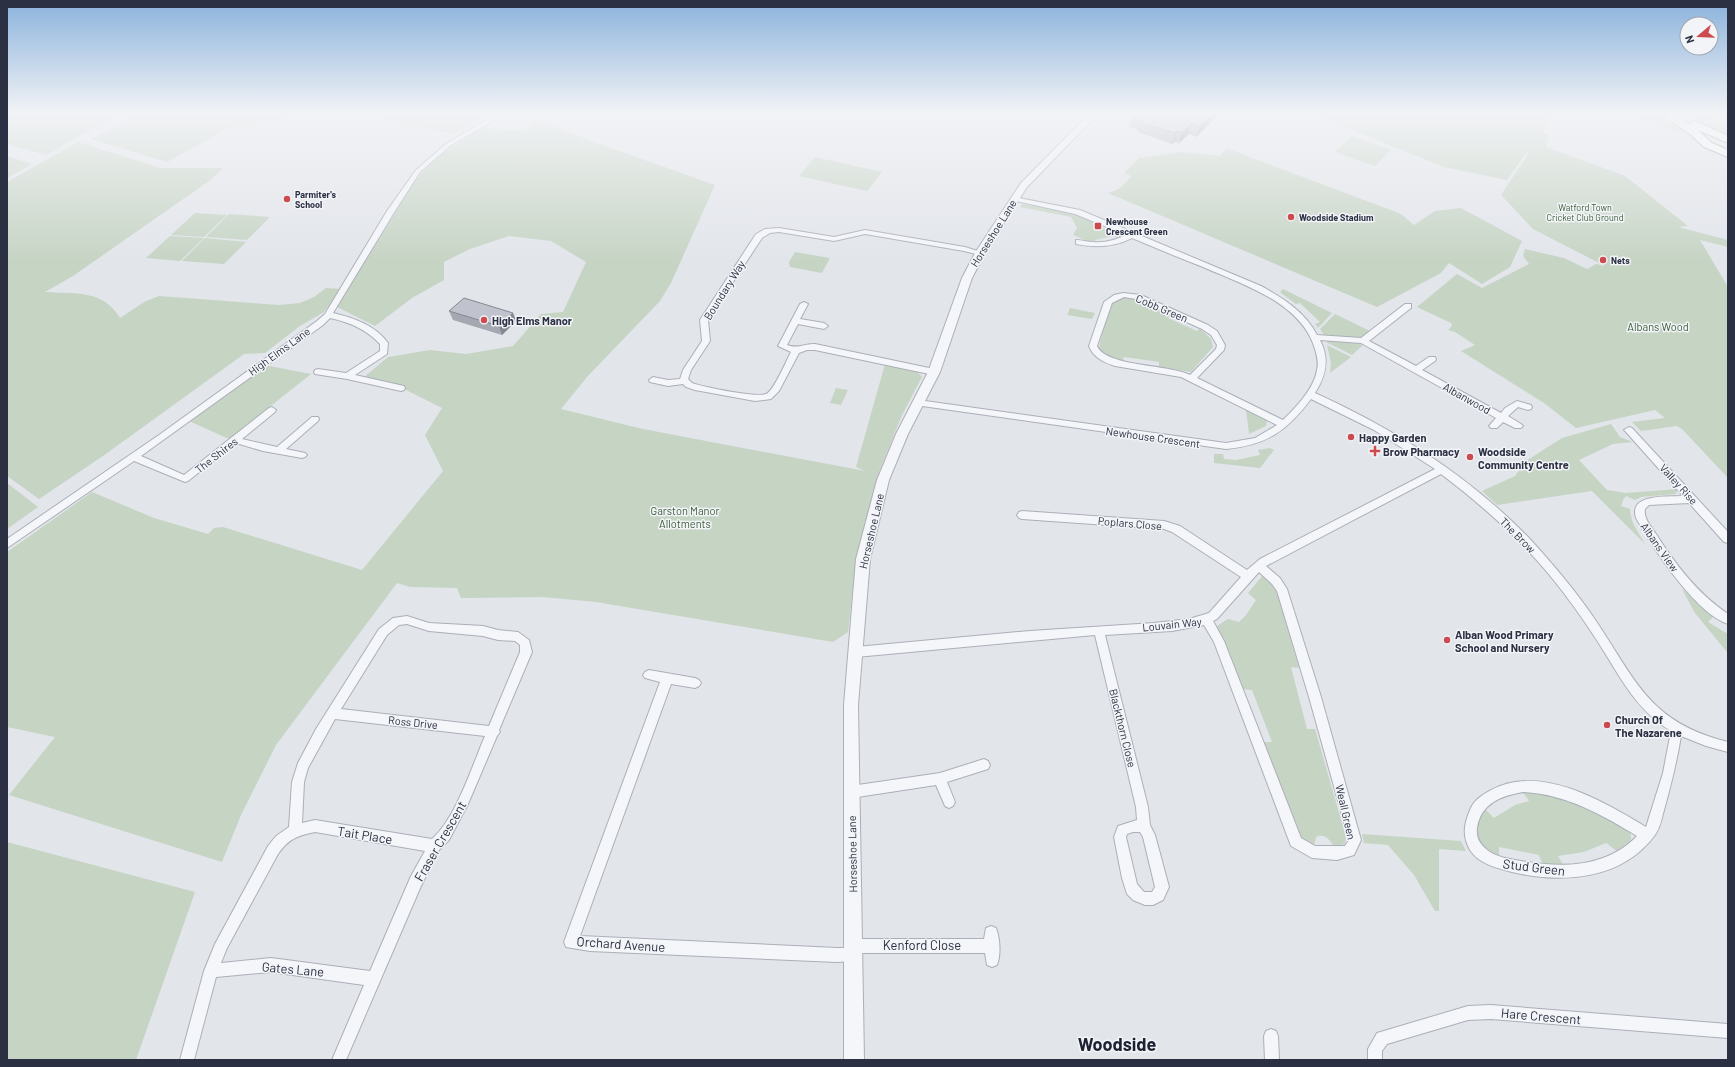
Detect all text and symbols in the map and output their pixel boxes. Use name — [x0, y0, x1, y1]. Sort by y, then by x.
north arrow — [1679, 16, 1719, 56]
text: N — [1682, 34, 1696, 45]
place label: Parmiter's School — [295, 189, 337, 210]
marker: Parmiter's School — [282, 194, 292, 204]
street label: Horseshoe Lane — [967, 197, 1019, 269]
park label: Watford Town Cricket Club Ground — [1546, 202, 1624, 223]
marker: Woodside Stadium — [1286, 212, 1296, 222]
place label: Woodside Stadium — [1299, 212, 1374, 223]
place label: Newhouse Crescent Green — [1106, 216, 1168, 237]
marker: Newhouse Crescent Green — [1093, 221, 1103, 231]
marker: Nets — [1598, 255, 1608, 265]
place label: Nets — [1611, 255, 1630, 266]
street label: Boundary Way — [701, 258, 747, 322]
street label: Cobb Green — [1134, 291, 1190, 325]
place label: High Elms Manor — [492, 314, 573, 327]
marker: High Elms Manor — [479, 315, 489, 325]
park label: Albans Wood — [1627, 320, 1689, 333]
street label: High Elms Lane — [245, 324, 313, 378]
street label: Albanwood — [1441, 380, 1493, 416]
street label: Newhouse Crescent — [1105, 424, 1201, 450]
place label: Happy Garden — [1359, 431, 1427, 444]
marker: Happy Garden — [1346, 432, 1356, 442]
street label: The Shires — [192, 434, 240, 476]
place label: Brow Pharmacy — [1383, 445, 1460, 458]
place label: Woodside Community Centre — [1478, 445, 1569, 471]
marker: Brow Pharmacy — [1370, 446, 1380, 456]
marker: Woodside Community Centre — [1465, 452, 1475, 462]
street label: Valley Rise — [1657, 461, 1701, 507]
street label: Horseshoe Lane — [856, 492, 886, 570]
park label: Garston Manor Allotments — [651, 504, 719, 530]
street label: Poplars Close — [1097, 514, 1163, 532]
street label: The Brow — [1498, 515, 1538, 555]
street label: Albans View — [1638, 520, 1682, 574]
street label: Louvain Way — [1142, 614, 1202, 634]
place label: Alban Wood Primary School and Nursery — [1455, 628, 1554, 654]
marker: Alban Wood Primary School and Nursery — [1442, 635, 1452, 645]
street label: Blackthorn Close — [1107, 687, 1139, 769]
street label: Ross Drive — [388, 713, 439, 731]
place label: Church Of The Nazarene — [1615, 713, 1682, 739]
marker: Church Of The Nazarene — [1602, 720, 1612, 730]
street label: Weall Green — [1333, 783, 1359, 841]
street label: Fraser Crescent — [411, 798, 469, 884]
street label: Horseshoe Lane — [845, 815, 859, 893]
street label: Tait Place — [336, 823, 394, 847]
street label: Stud Green — [1502, 855, 1566, 879]
street label: Orchard Avenue — [576, 933, 666, 955]
street label: Kenford Close — [883, 937, 961, 953]
street label: Gates Lane — [261, 958, 325, 980]
street label: Hare Crescent — [1500, 1005, 1582, 1027]
district label: Woodside — [1078, 1033, 1156, 1055]

